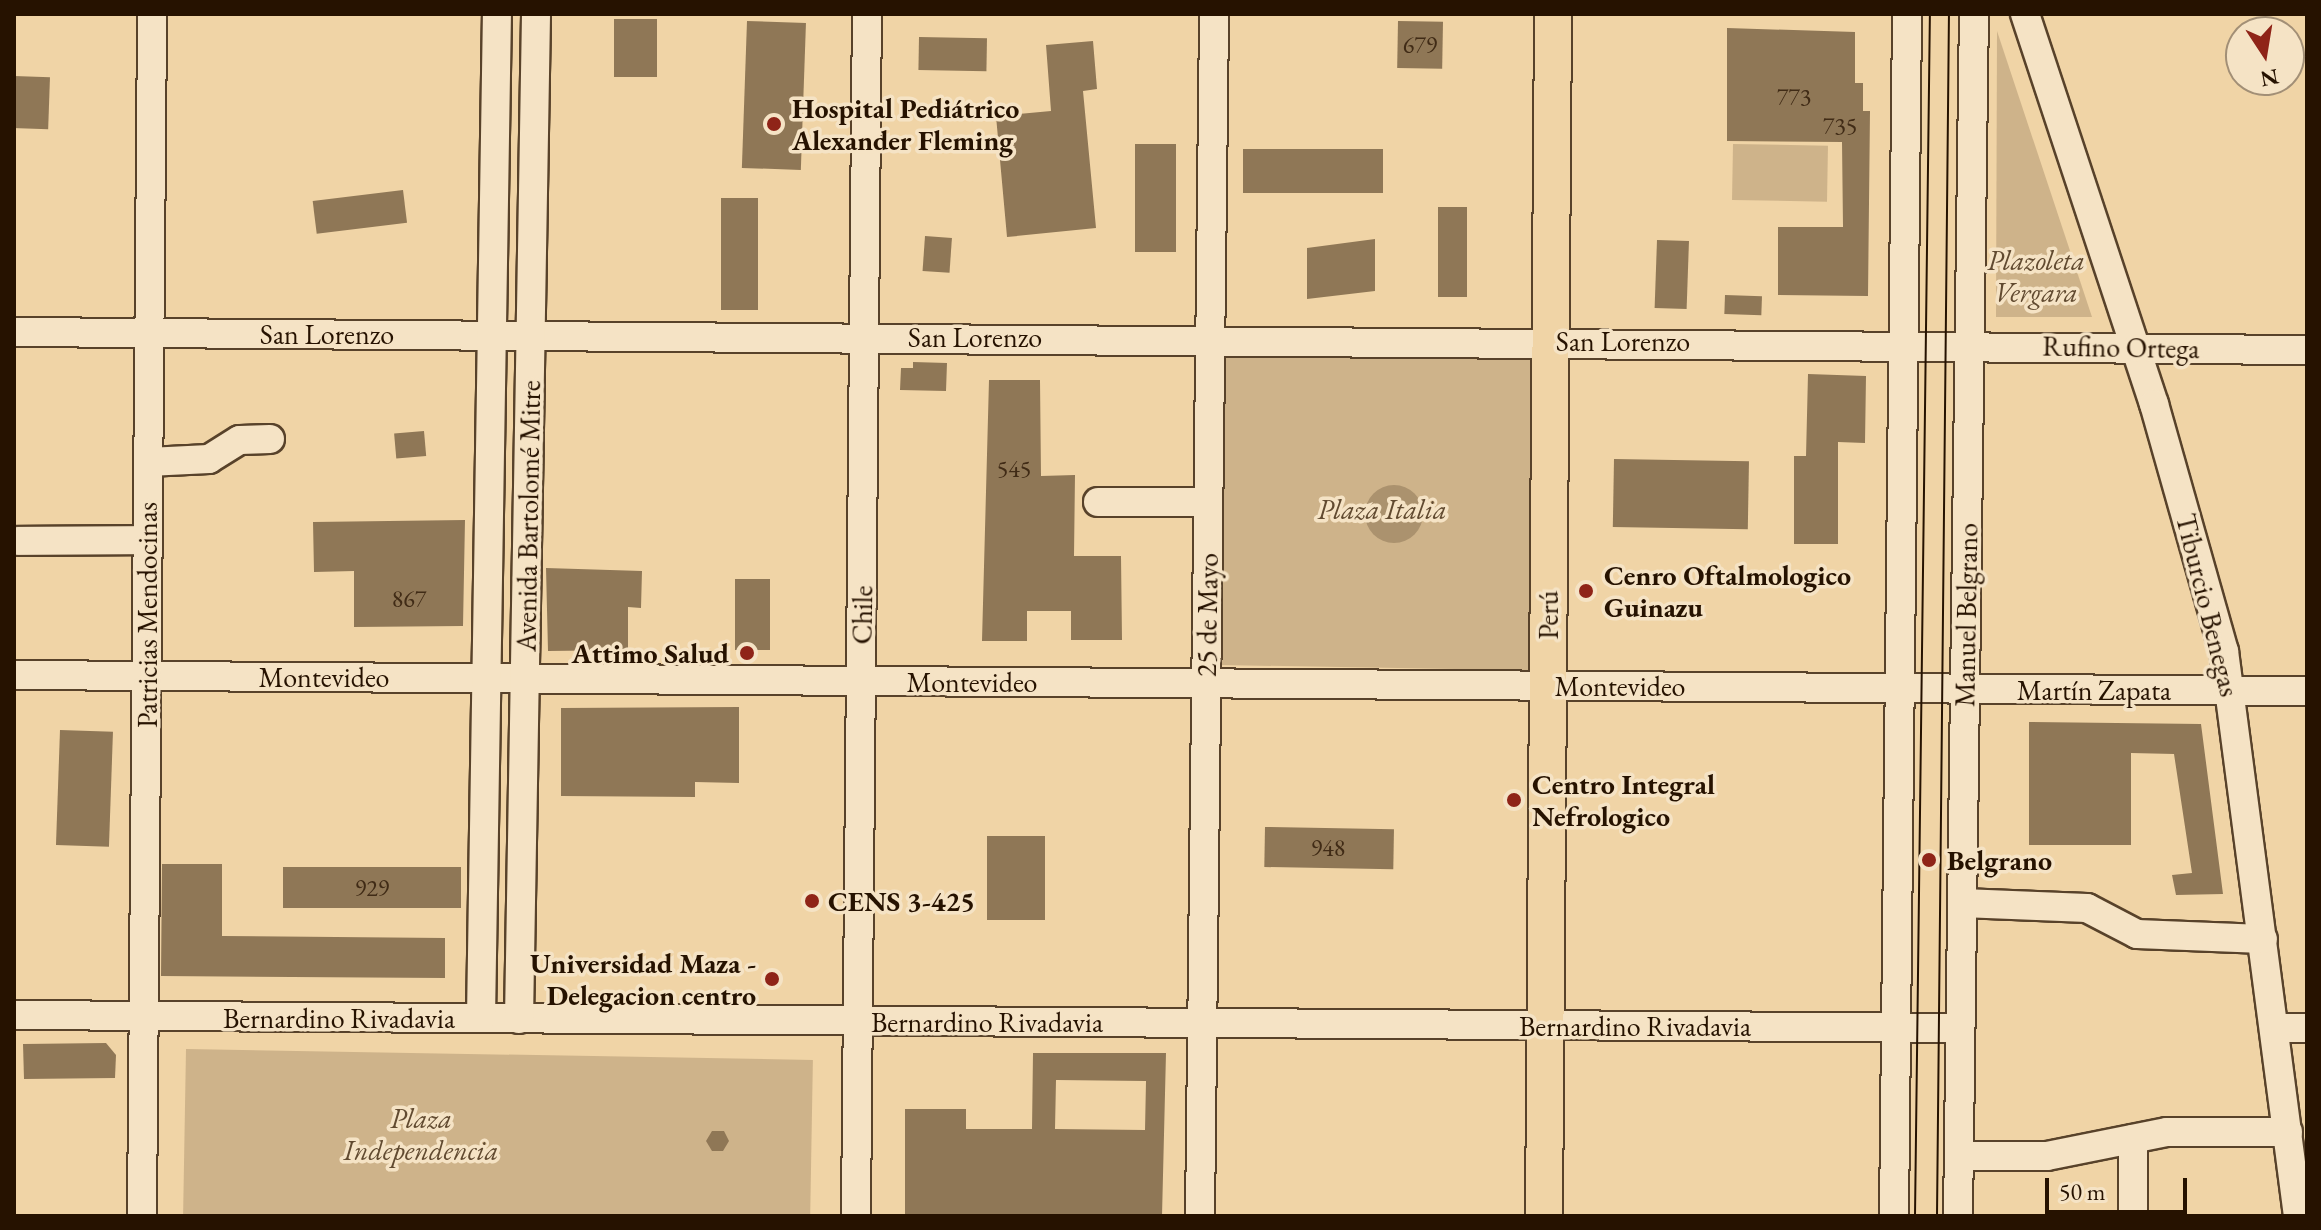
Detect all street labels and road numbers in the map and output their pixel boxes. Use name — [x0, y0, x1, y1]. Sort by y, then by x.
street label: San Lorenzo — [260, 317, 394, 351]
street label: San Lorenzo — [908, 320, 1042, 354]
street label: San Lorenzo — [1556, 324, 1690, 358]
street label: Rufino Ortega — [2042, 329, 2200, 365]
street label: Avenida Bartolomé Mitre — [509, 380, 547, 652]
street label: Patricias Mendocinas — [130, 502, 164, 728]
street label: Tiburcio Benegas — [2169, 510, 2247, 700]
street label: Manuel Belgrano — [1948, 523, 1984, 707]
street label: 25 de Mayo — [1189, 553, 1225, 677]
street label: Chile — [845, 585, 879, 645]
street label: Perú — [1531, 590, 1565, 640]
street label: Montevideo — [259, 660, 389, 694]
street label: Montevideo — [907, 665, 1037, 699]
street label: Montevideo — [1555, 669, 1685, 703]
street label: Martín Zapata — [2017, 673, 2171, 707]
street label: Bernardino Rivadavia — [223, 1001, 455, 1035]
street label: Bernardino Rivadavia — [871, 1005, 1103, 1039]
street label: Bernardino Rivadavia — [1519, 1009, 1751, 1043]

